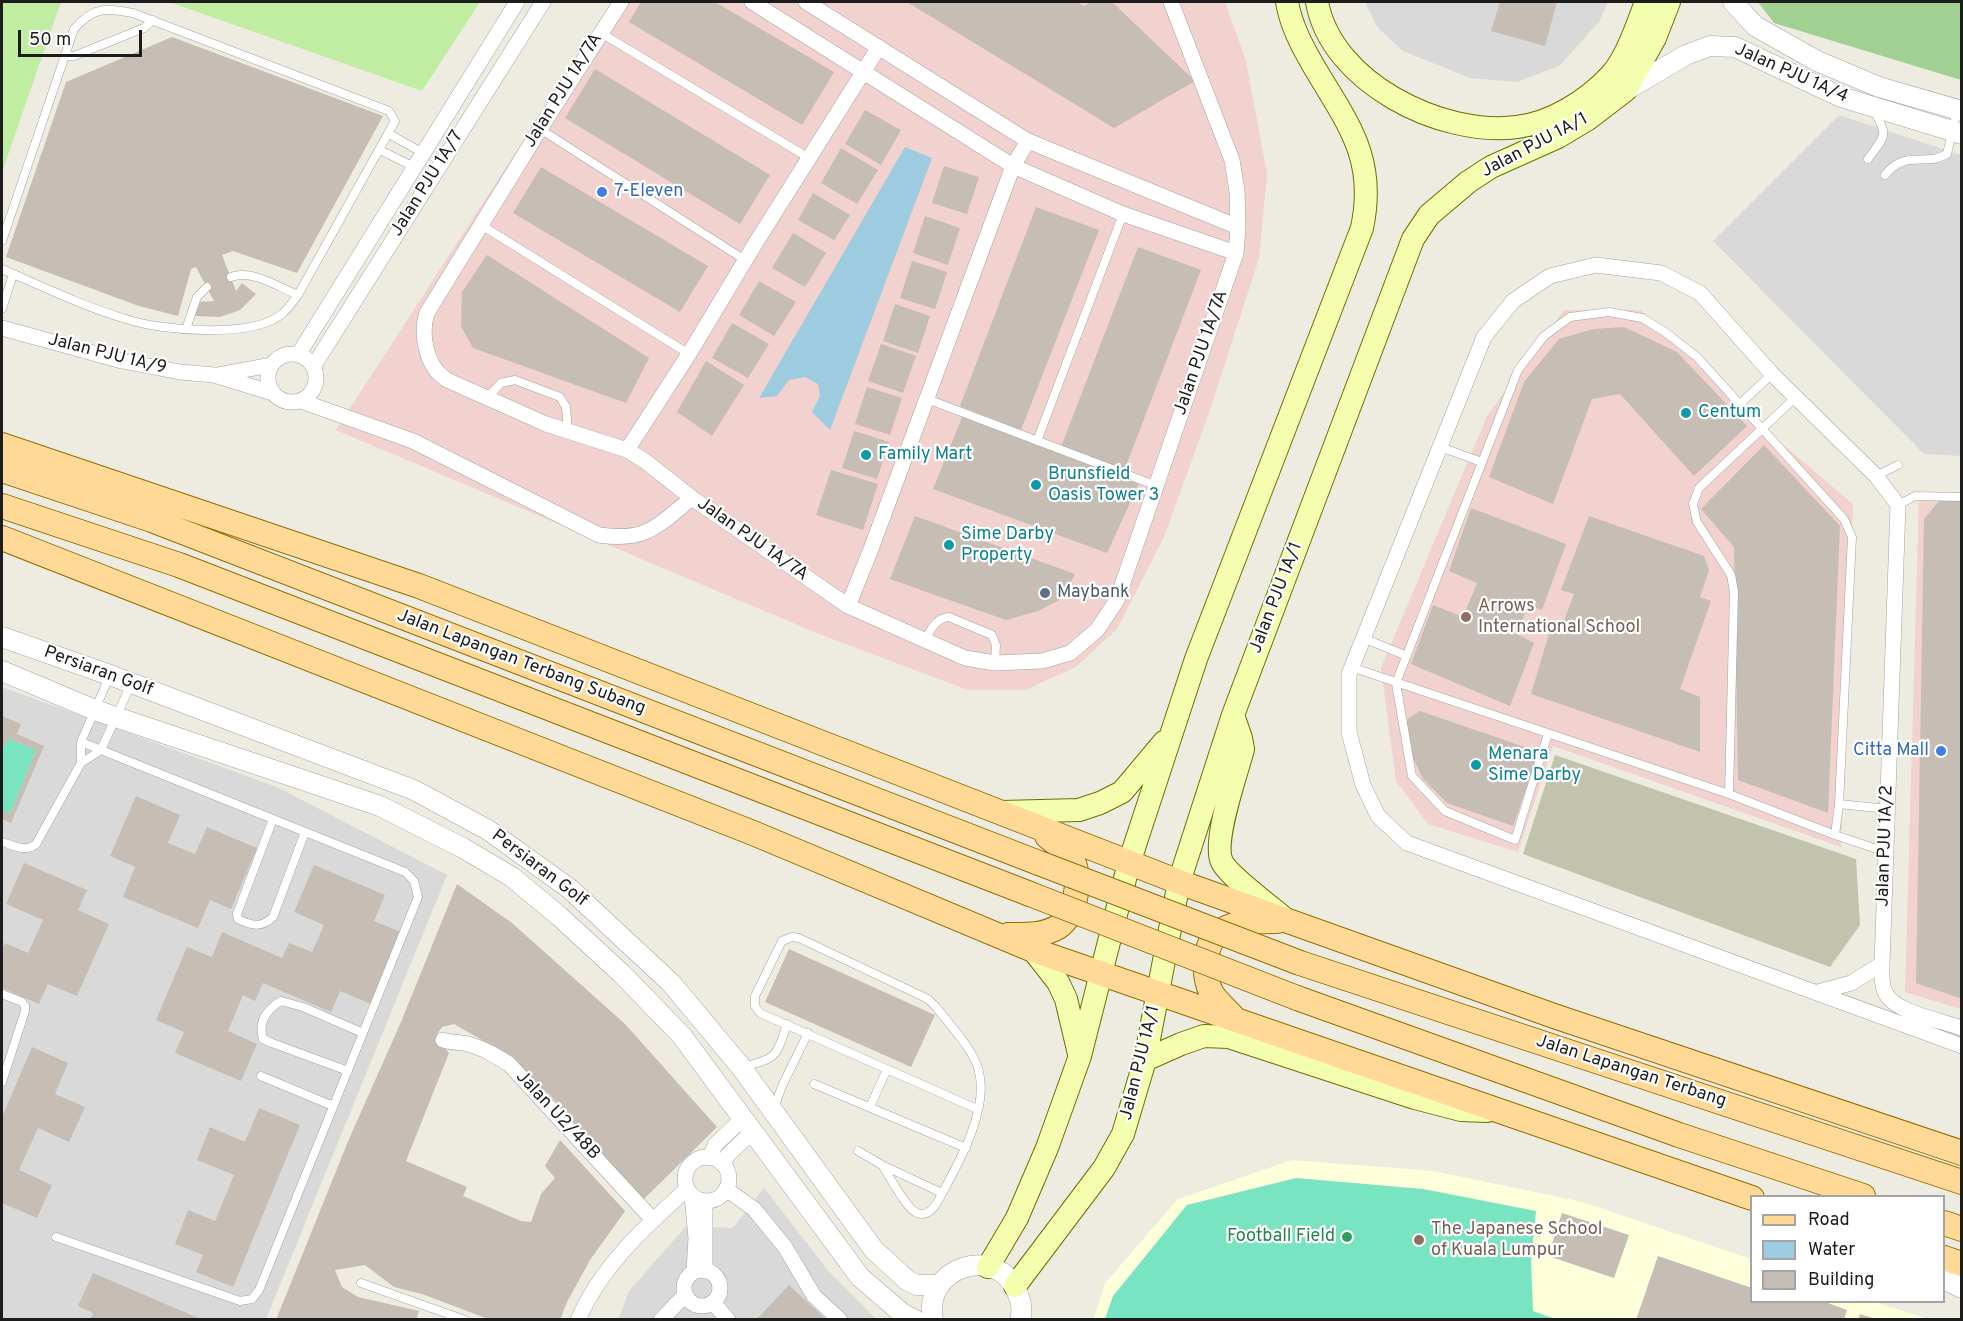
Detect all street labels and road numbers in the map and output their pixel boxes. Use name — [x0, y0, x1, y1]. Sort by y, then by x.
street label: Jalan PJU 1A/7A — [520, 30, 608, 152]
street label: Jalan PJU 1A/4 — [1731, 39, 1851, 109]
street label: Jalan PJU 1A/1 — [1478, 109, 1592, 183]
street label: Jalan PJU 1A/7 — [387, 127, 469, 241]
street label: Jalan PJU 1A/7A — [1170, 288, 1234, 418]
street label: Jalan PJU 1A/9 — [45, 330, 169, 380]
street label: Jalan PJU 1A/7A — [692, 494, 812, 586]
street label: Jalan PJU 1A/1 — [1246, 539, 1308, 657]
street label: Jalan Lapangan Terbang Subang — [394, 605, 648, 721]
street label: Persiaran Golf — [40, 642, 156, 702]
street label: Jalan PJU 1A/2 — [1873, 785, 1899, 907]
street label: Persiaran Golf — [487, 826, 591, 912]
street label: Jalan PJU 1A/1 — [1116, 1003, 1166, 1123]
street label: Jalan Lapangan Terbang — [1533, 1031, 1729, 1113]
street label: Jalan U2/48B — [510, 1067, 604, 1165]

